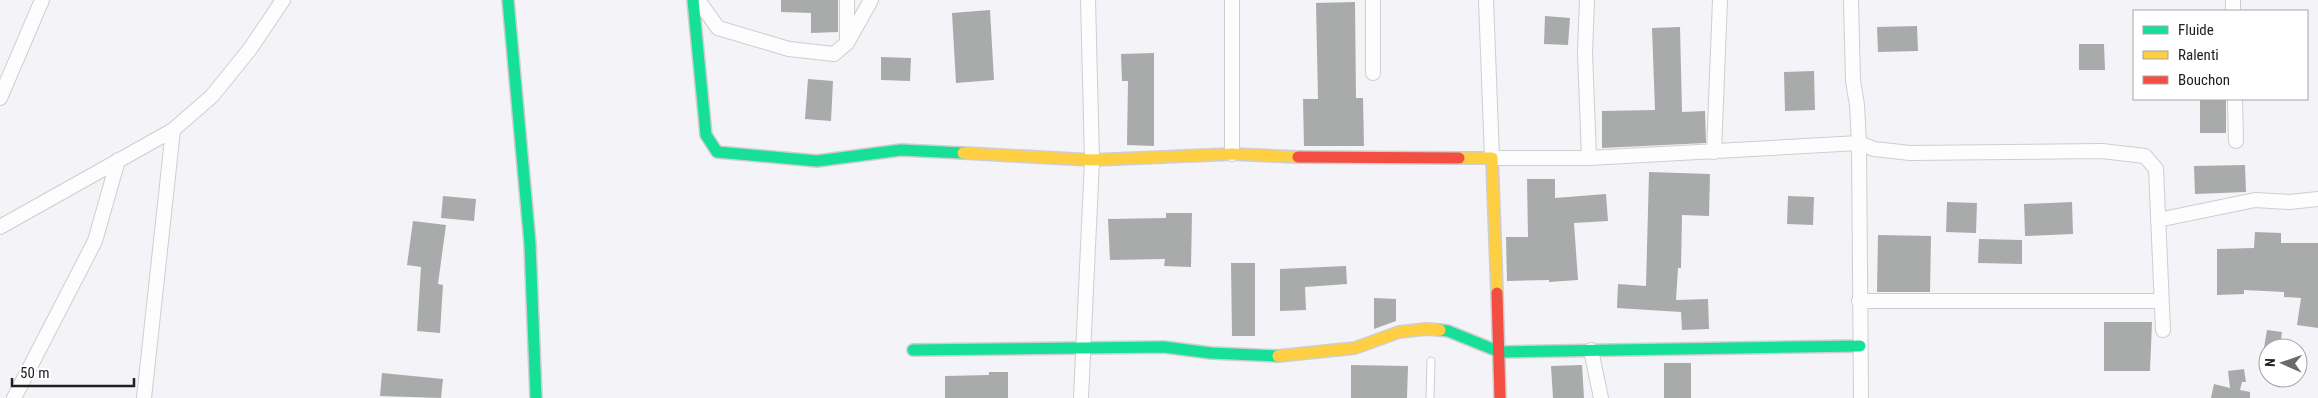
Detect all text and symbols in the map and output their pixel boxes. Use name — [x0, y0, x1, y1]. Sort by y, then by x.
legend — [2133, 10, 2308, 100]
text: Fluide — [2178, 21, 2214, 39]
text: Ralenti — [2178, 46, 2219, 64]
text: Bouchon — [2178, 71, 2230, 89]
north arrow — [2258, 338, 2308, 388]
scale bar — [12, 356, 135, 388]
text: N — [2262, 358, 2278, 367]
text: 50 m — [20, 364, 50, 382]

